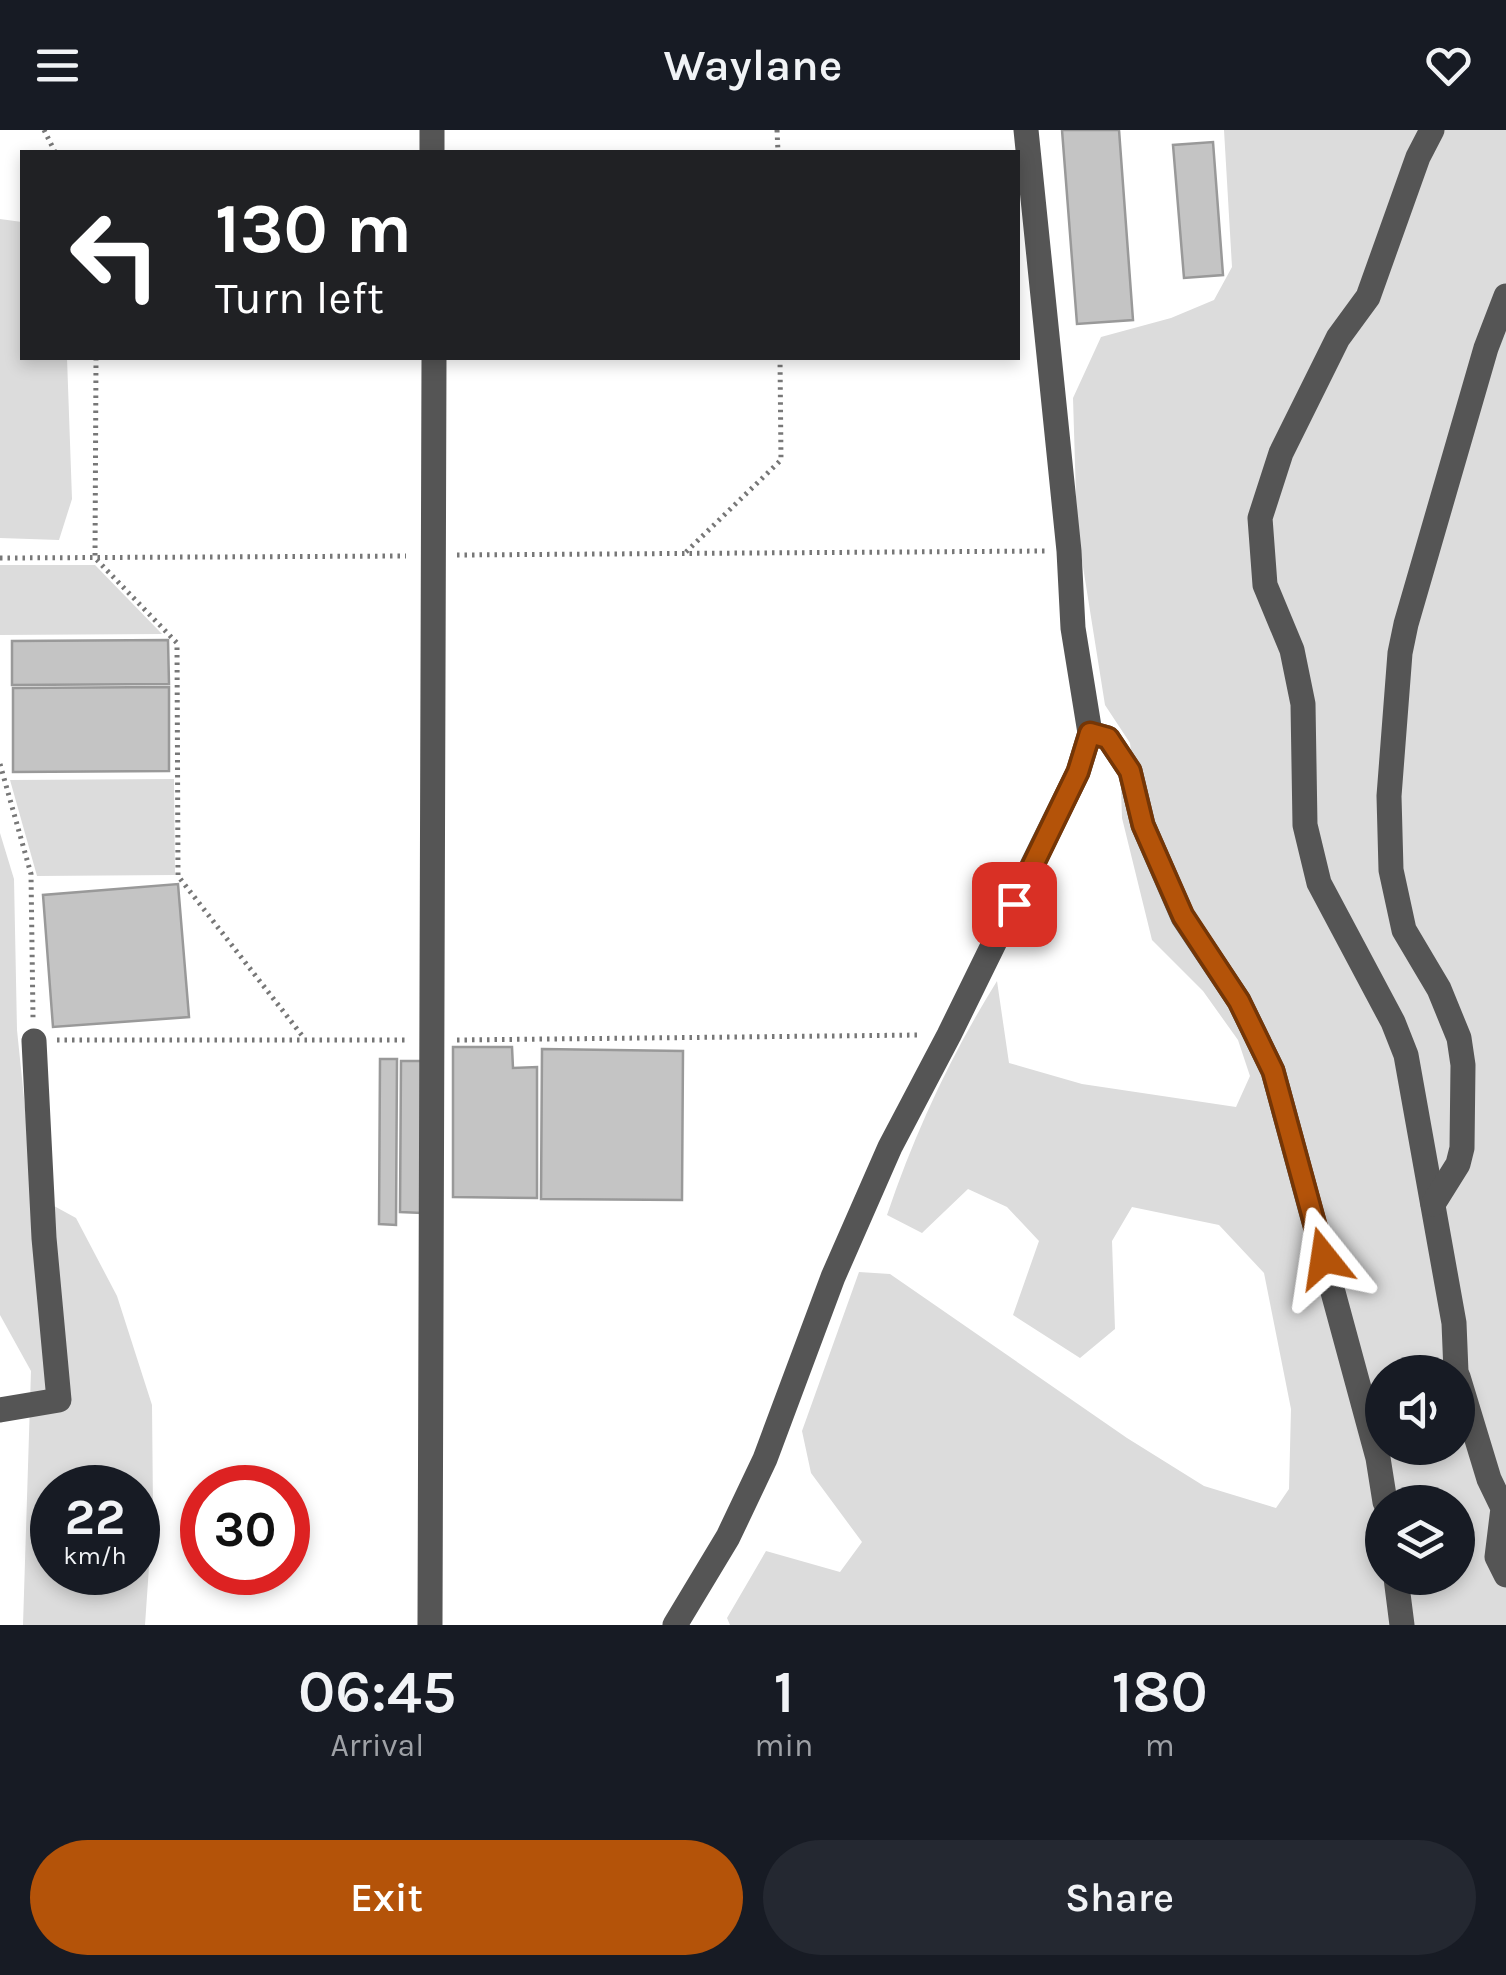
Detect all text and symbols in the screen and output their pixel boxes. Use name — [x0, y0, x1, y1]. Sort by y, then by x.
icon: menu — [30, 38, 85, 93]
icon: heart — [1421, 38, 1476, 93]
text: Waylane — [663, 39, 843, 91]
text: 130 m — [215, 188, 412, 270]
icon: left — [50, 190, 180, 320]
text: Turn left — [215, 272, 384, 324]
pin — [972, 862, 1057, 947]
icon: arrive — [987, 877, 1042, 932]
position arrow — [1272, 1206, 1376, 1310]
map controls — [1365, 1355, 1475, 1595]
button: sound — [1365, 1355, 1475, 1465]
speed limit sign: 30 — [180, 1465, 310, 1595]
button: layers — [1365, 1485, 1475, 1595]
text: 22 — [65, 1488, 125, 1547]
text: km/h — [63, 1541, 127, 1570]
text: 06:45 — [298, 1657, 456, 1727]
text: 1 — [773, 1657, 794, 1727]
text: 180 — [1111, 1657, 1208, 1727]
text: Arrival — [330, 1727, 424, 1764]
text: min — [755, 1727, 813, 1764]
text: m — [1145, 1727, 1175, 1764]
button: Exit — [30, 1840, 743, 1955]
button: Share — [763, 1840, 1476, 1955]

